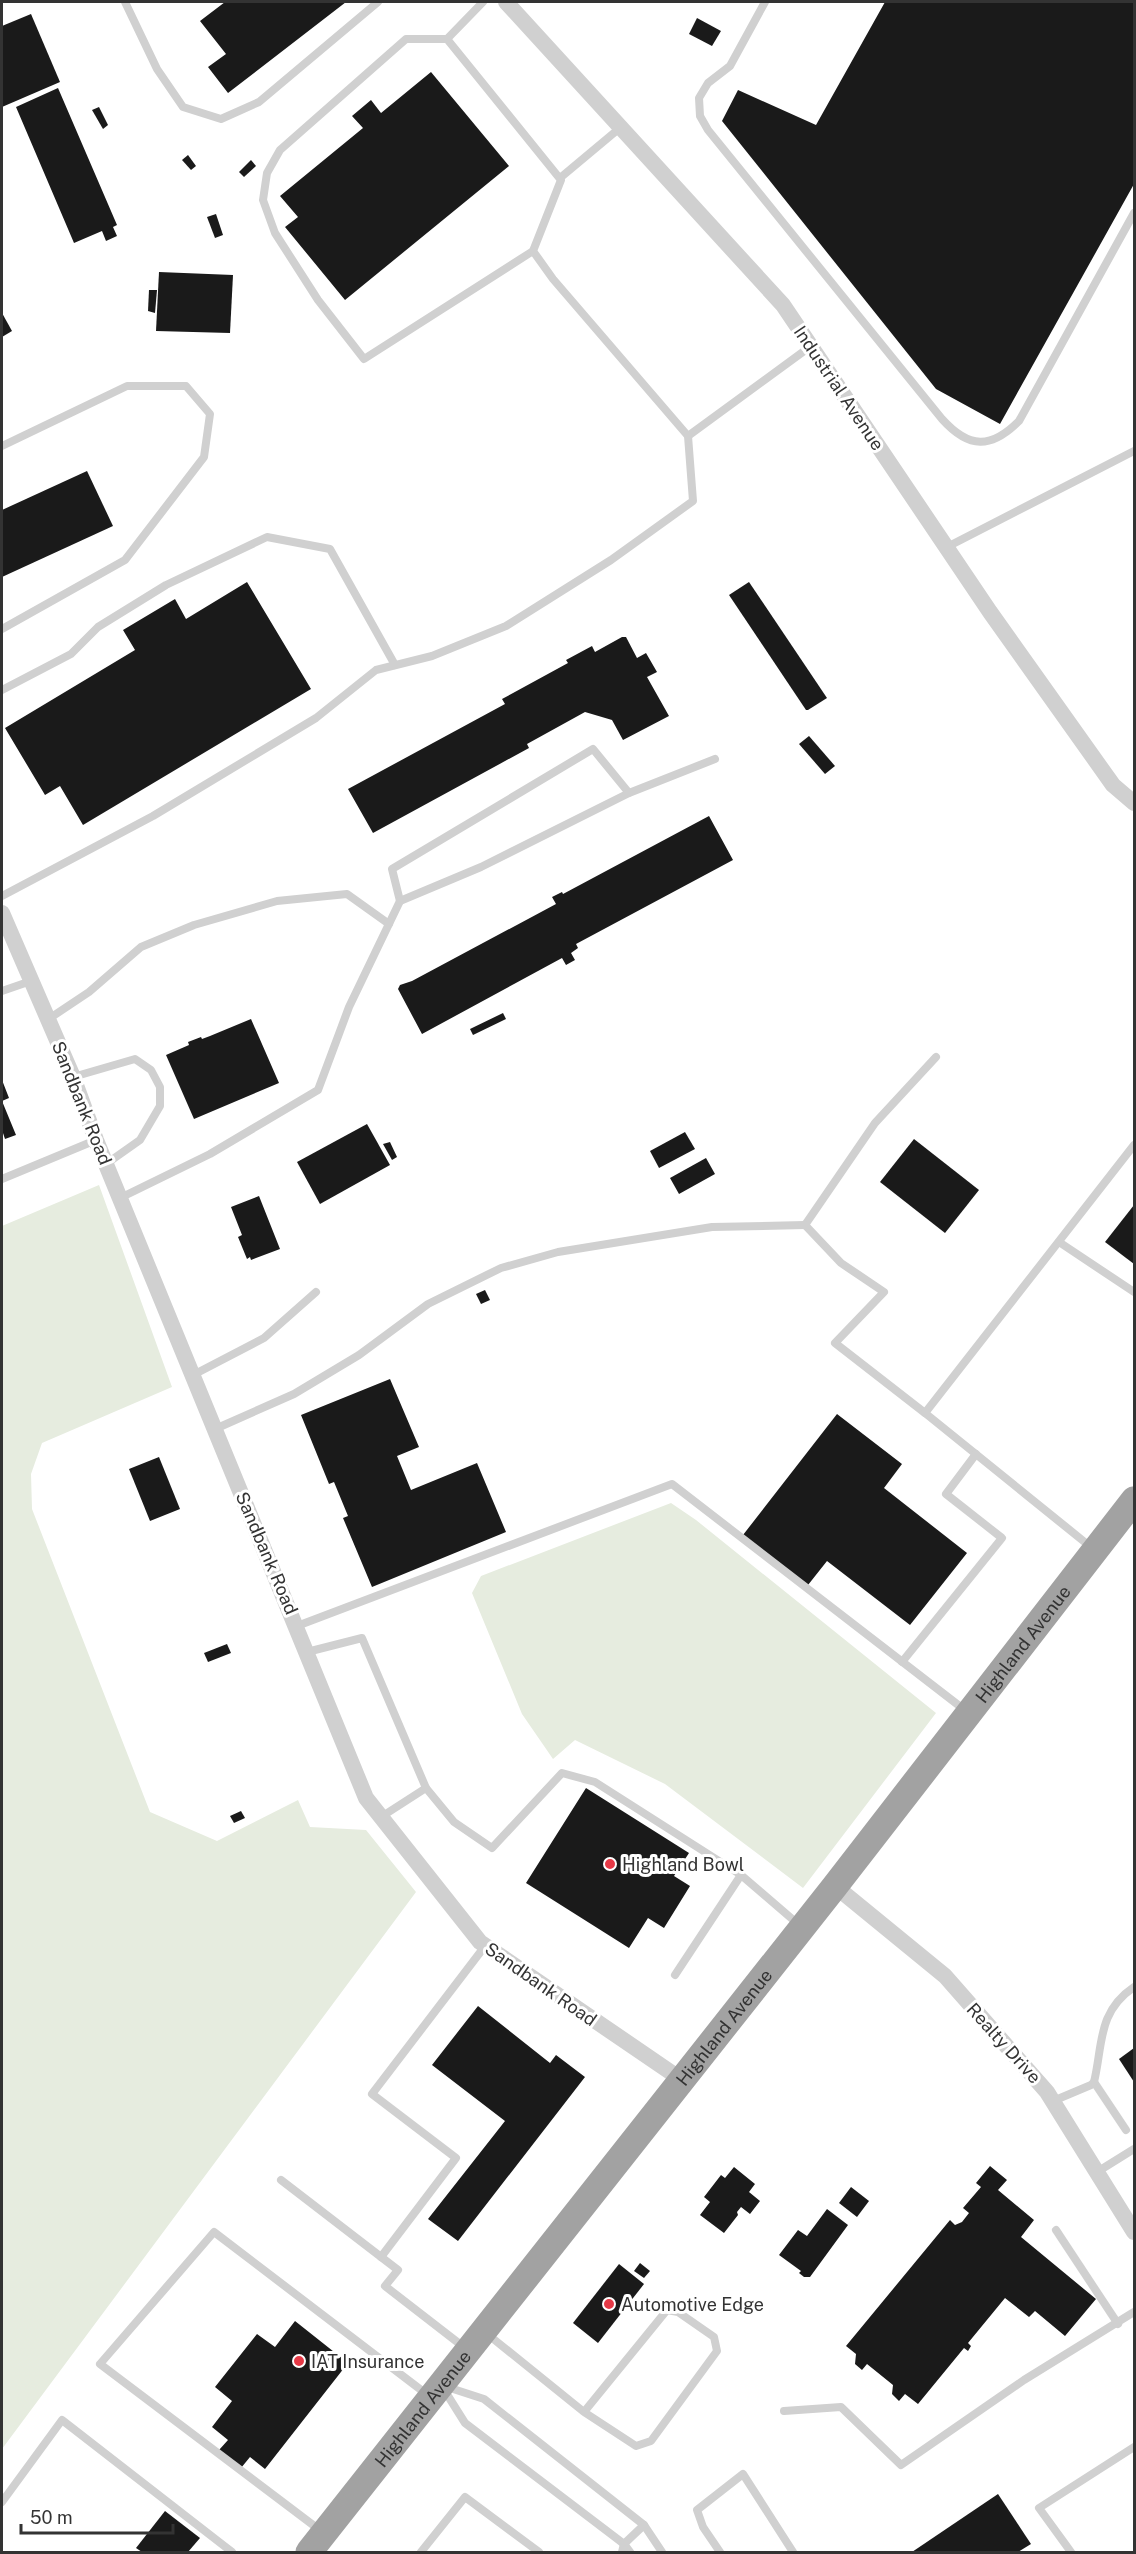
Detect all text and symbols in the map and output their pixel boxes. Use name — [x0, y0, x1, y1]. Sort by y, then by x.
street label: Industrial Avenue — [790, 322, 888, 454]
street label: Sandbank Road — [48, 1038, 116, 1168]
street label: Sandbank Road — [232, 1488, 302, 1618]
street label: Highland Avenue — [971, 1581, 1075, 1707]
place label: Highland Bowl — [622, 1854, 744, 1875]
marker: Highland Bowl — [603, 1857, 617, 1871]
street label: Sandbank Road — [481, 1938, 601, 2030]
street label: Highland Avenue — [671, 1965, 776, 2089]
street label: Realty Drive — [963, 1999, 1045, 2087]
place label: Automotive Edge — [621, 2294, 764, 2315]
marker: Automotive Edge — [602, 2297, 616, 2311]
street label: Highland Avenue — [370, 2346, 475, 2471]
place label: IAT Insurance — [311, 2351, 424, 2372]
marker: IAT Insurance — [292, 2354, 306, 2368]
scale bar — [21, 2497, 172, 2535]
text: 50 m — [30, 2507, 73, 2528]

